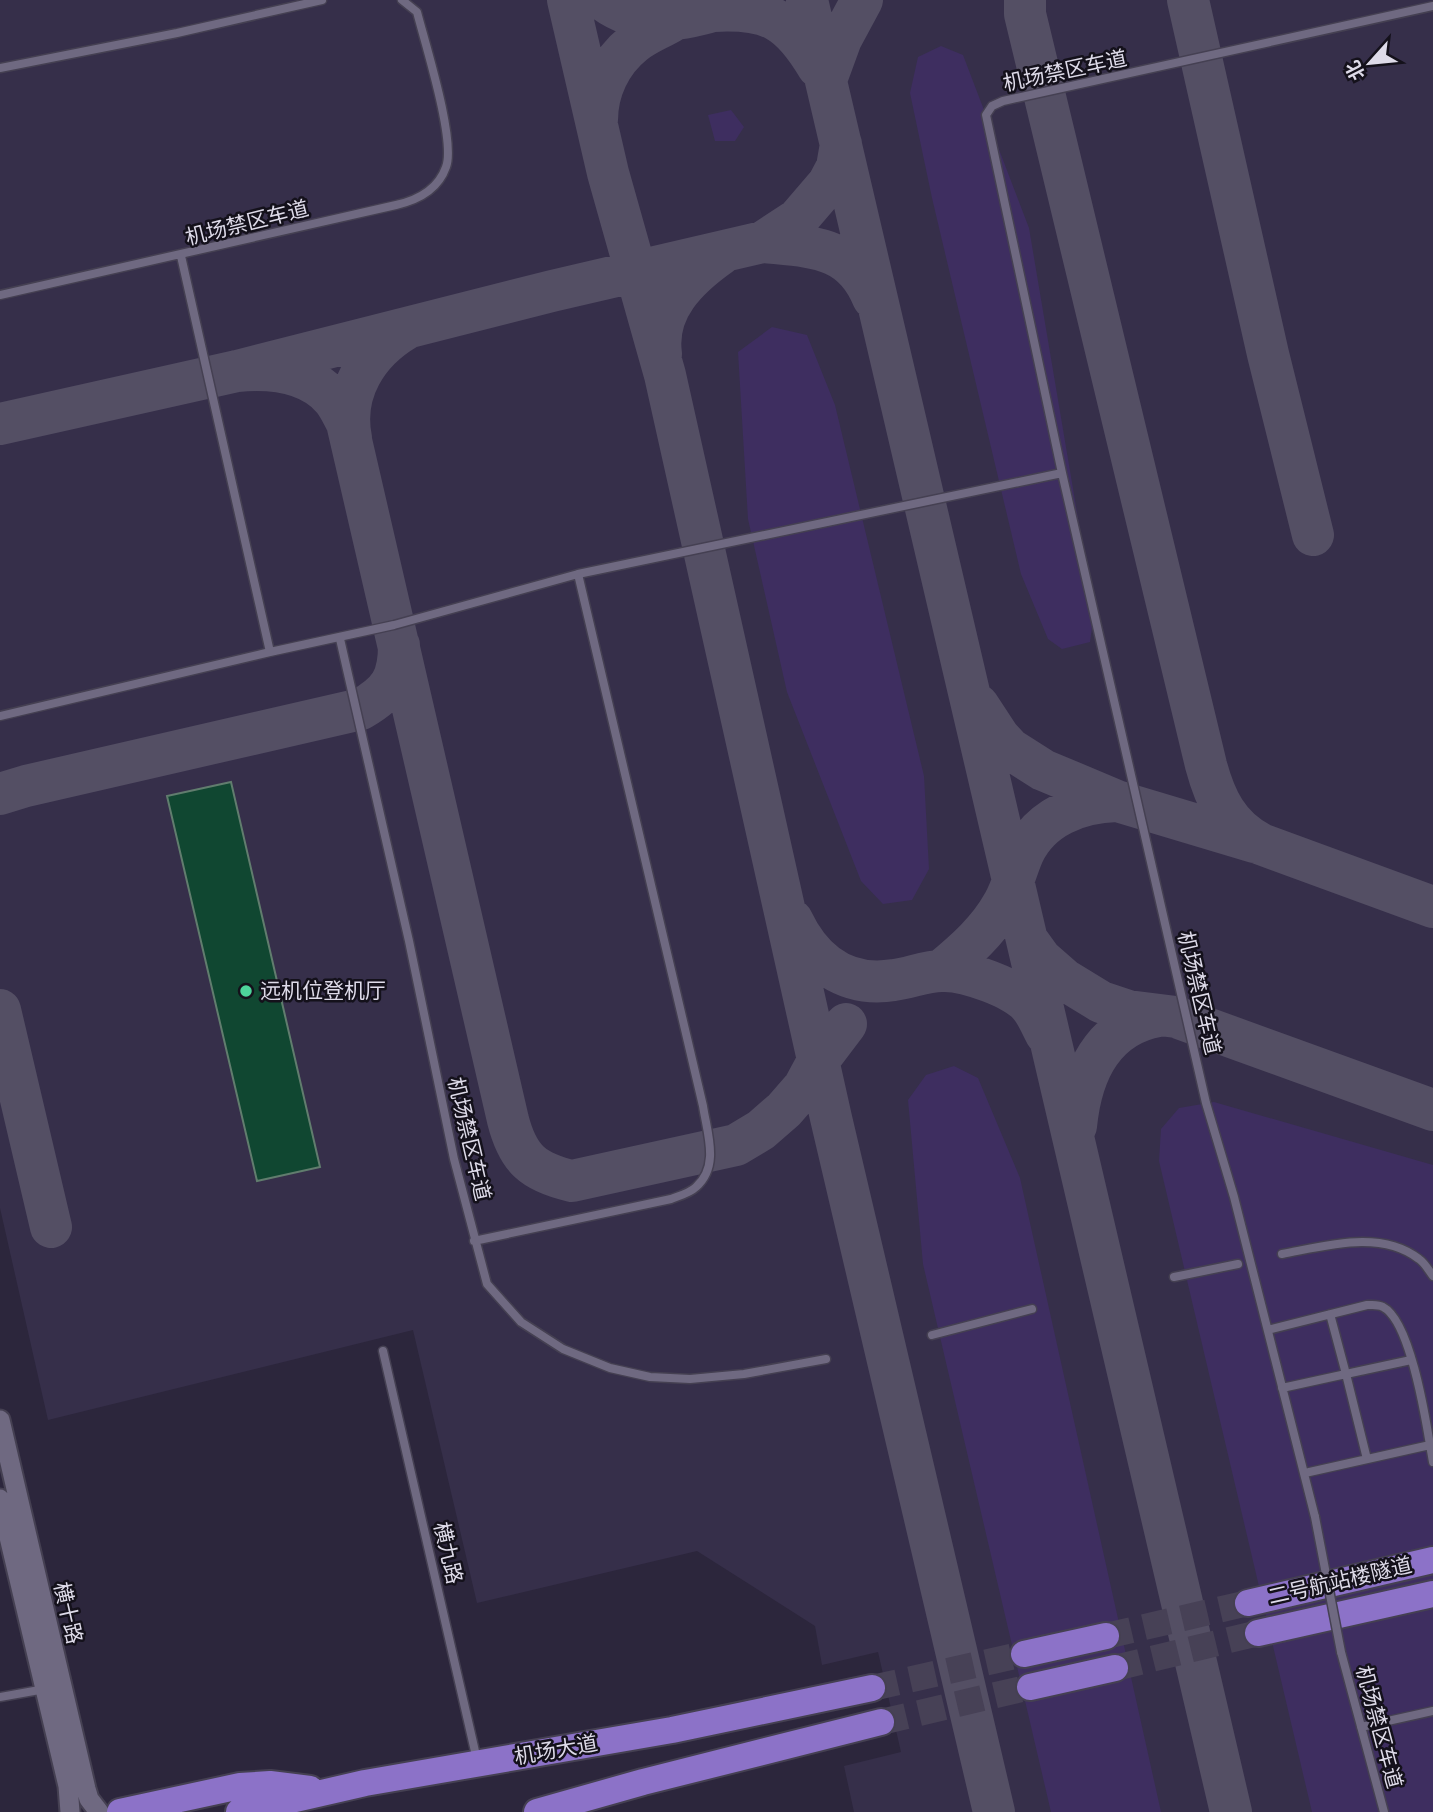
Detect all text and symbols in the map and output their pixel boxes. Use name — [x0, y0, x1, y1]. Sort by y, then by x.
north arrow — [1335, 28, 1405, 98]
street label: 机场禁区车道 — [1001, 46, 1129, 96]
text: 北 — [1341, 57, 1370, 84]
street label: 机场禁区车道 — [183, 196, 311, 250]
street label: 机场禁区车道 — [1173, 929, 1225, 1057]
place label: 远机位登机厅 — [260, 979, 386, 1003]
marker: 远机位登机厅 — [238, 983, 254, 999]
street label: 机场禁区车道 — [443, 1075, 495, 1203]
street label: 横九路 — [429, 1520, 467, 1586]
street label: 二号航站楼隧道 — [1266, 1553, 1414, 1609]
street label: 横十路 — [49, 1580, 87, 1646]
street label: 机场禁区车道 — [1351, 1663, 1407, 1791]
street label: 机场大道 — [513, 1731, 599, 1769]

